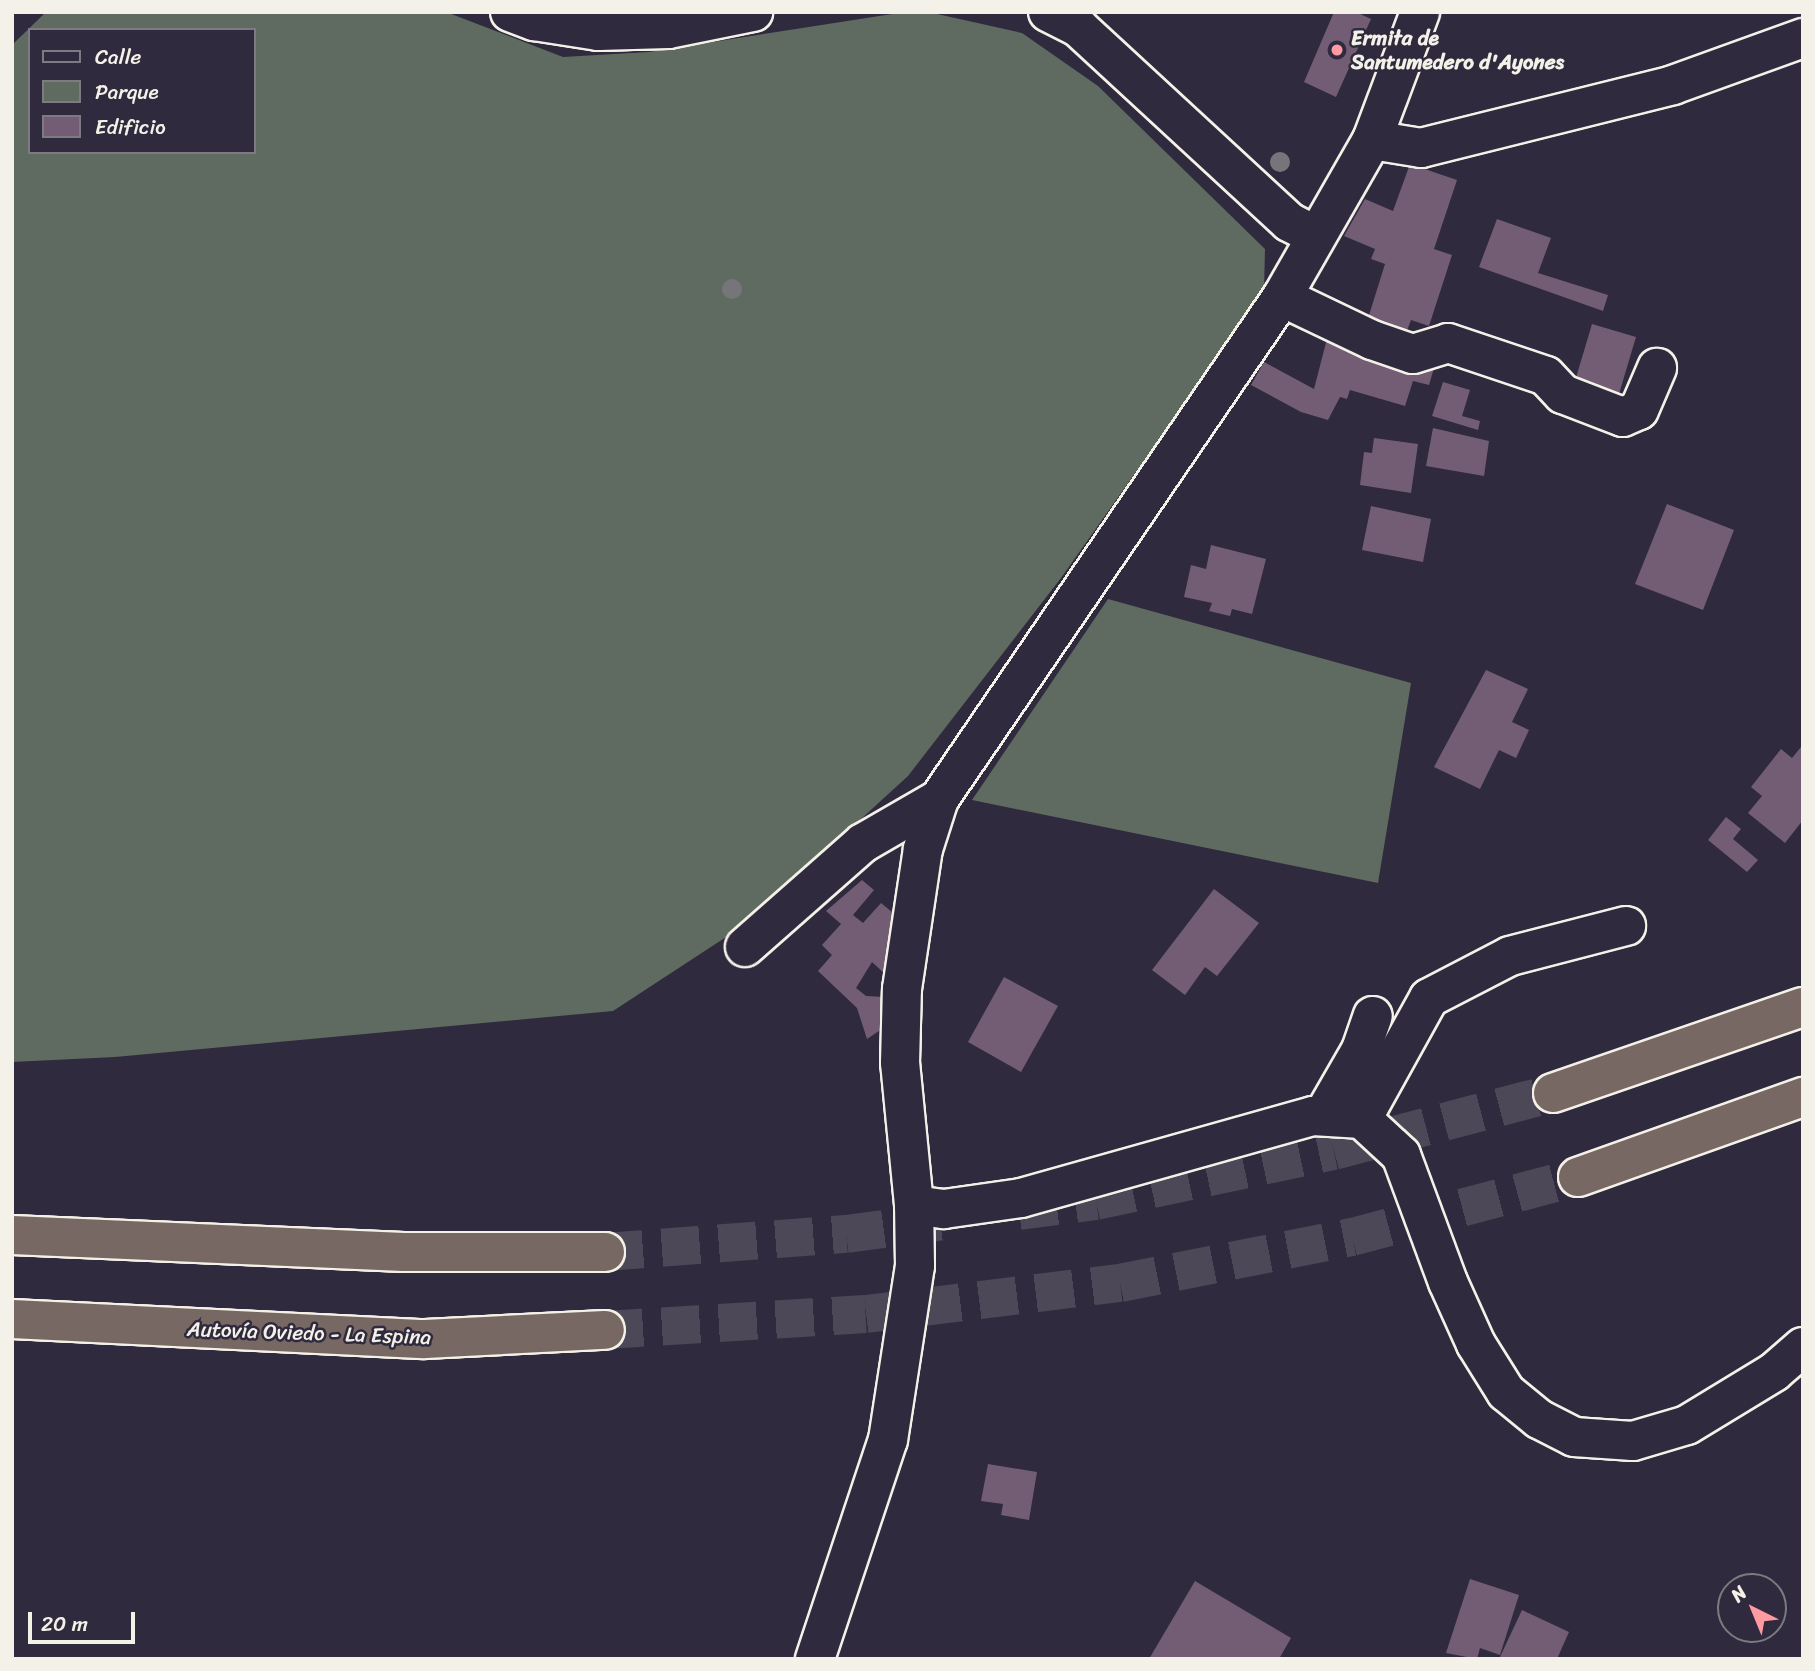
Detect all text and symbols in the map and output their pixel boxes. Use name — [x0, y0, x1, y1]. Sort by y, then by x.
place label: Ermita de Santumedero d'Ayones — [1351, 25, 1565, 75]
legend — [28, 28, 256, 154]
text: Calle — [95, 38, 141, 76]
marker: Ermita de Santumedero d'Ayones — [1329, 42, 1345, 58]
text: Parque — [95, 73, 159, 111]
text: Edificio — [95, 108, 166, 146]
street label: Autovía Oviedo - La Espina — [186, 1316, 432, 1350]
north arrow — [1717, 1573, 1787, 1643]
text: N — [1723, 1577, 1755, 1610]
scale bar — [32, 1598, 138, 1642]
text: 20 m — [41, 1605, 88, 1643]

